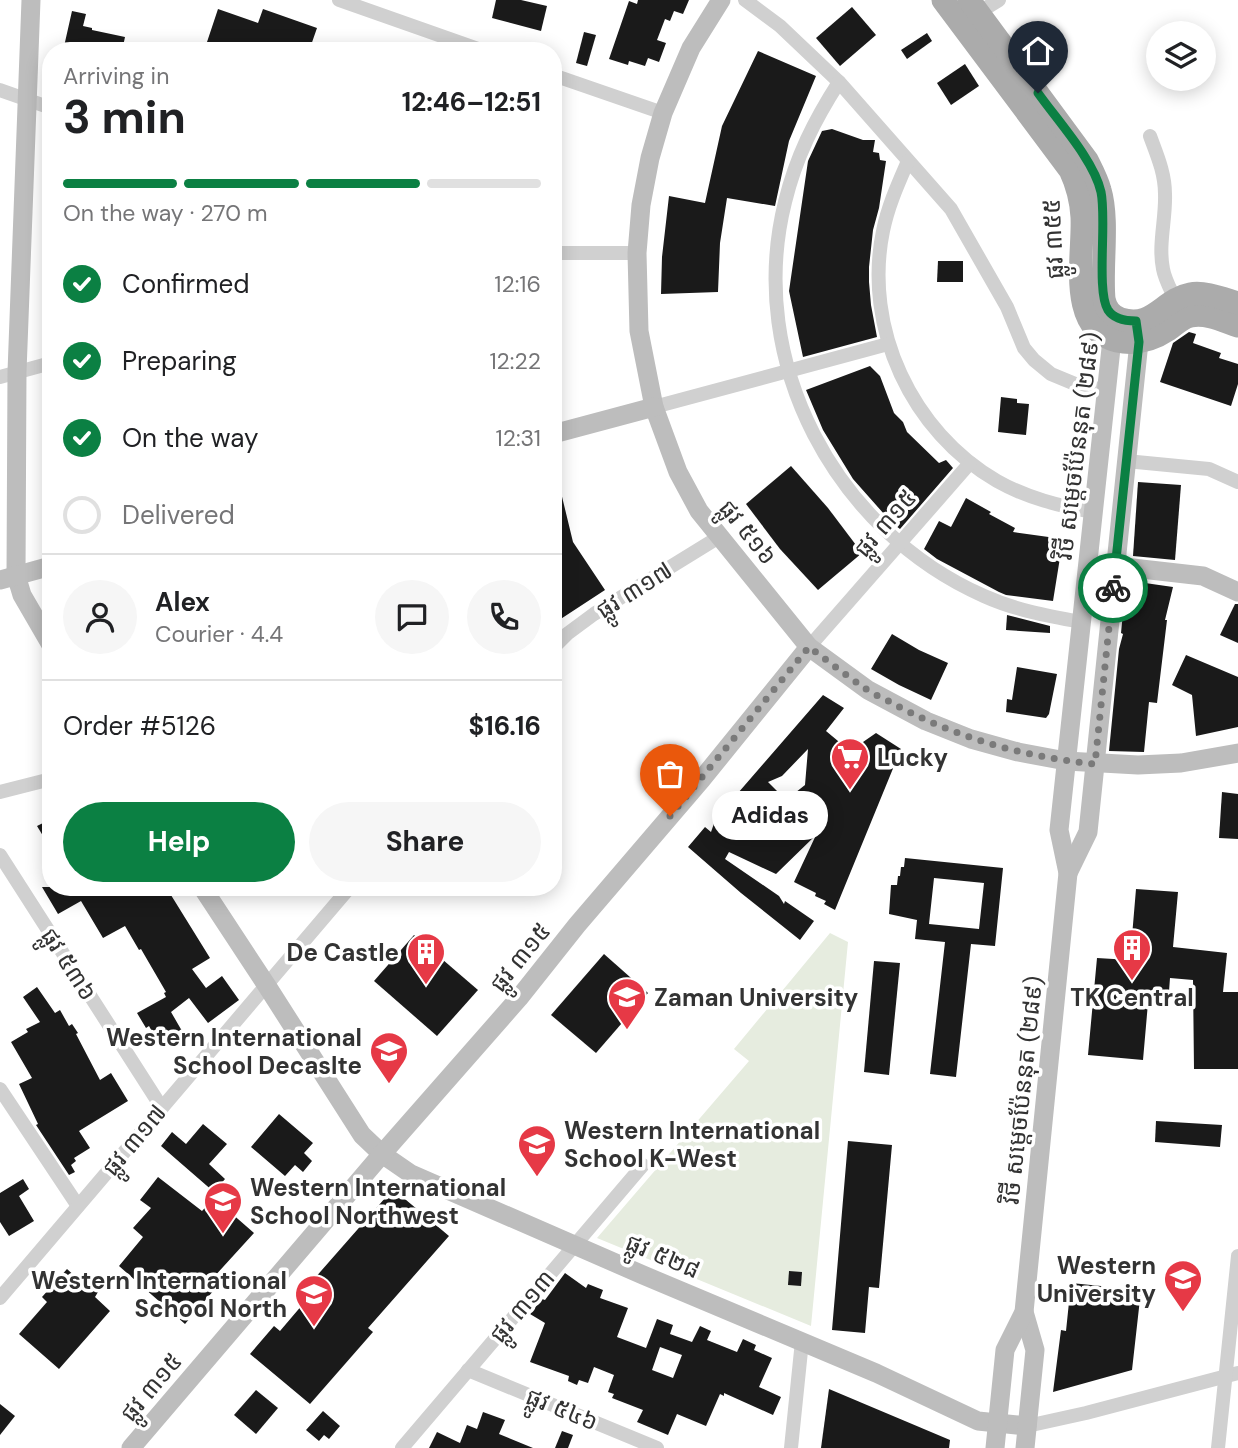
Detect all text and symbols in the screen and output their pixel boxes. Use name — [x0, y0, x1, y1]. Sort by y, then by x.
pin — [1008, 21, 1068, 93]
map controls — [1146, 21, 1216, 91]
button: layers — [1146, 21, 1216, 91]
icon: home — [1019, 32, 1057, 70]
text: Arriving in — [63, 61, 169, 91]
text: 12:46–12:51 — [402, 85, 541, 119]
text: 3 min — [63, 87, 186, 147]
text: On the way · 270 m — [63, 198, 268, 228]
street label: ផ្លូវ ៣៥៥ — [1035, 198, 1078, 280]
icon: check — [63, 265, 101, 303]
text: Confirmed — [122, 267, 249, 301]
text: 12:16 — [494, 269, 541, 299]
street label: វិថី សម្តេចប៉ែននុត (២៨៩) — [1048, 330, 1106, 562]
icon: check — [63, 342, 101, 380]
text: Preparing — [122, 344, 237, 378]
text: 12:22 — [489, 346, 541, 376]
icon: check — [63, 419, 101, 457]
text: On the way — [122, 421, 258, 455]
text: 12:31 — [496, 423, 541, 453]
street label: ផ្លូវ ៣១៥ — [847, 482, 928, 568]
street label: ផ្លូវ ៥១៦ — [707, 493, 784, 575]
text: Delivered — [122, 498, 235, 532]
courier — [1078, 553, 1148, 623]
street label: ផ្លូវ ៣១៧ — [590, 555, 682, 631]
icon: bike — [1094, 569, 1132, 607]
button: person — [63, 580, 137, 654]
button: chat — [375, 580, 449, 654]
button: phone — [467, 580, 541, 654]
text: Alex — [155, 585, 210, 619]
text: Courier · 4.4 — [155, 619, 283, 649]
text: Order #5126 — [63, 709, 216, 743]
text: $16.16 — [469, 709, 541, 743]
supermarket icon: Lucky — [829, 736, 871, 791]
place label: Lucky — [877, 742, 949, 773]
pin — [640, 744, 700, 816]
icon: bag — [651, 755, 689, 793]
callout: Adidas — [712, 792, 828, 840]
text: Adidas — [731, 800, 809, 830]
button: Help — [63, 802, 295, 882]
button: Share — [309, 802, 541, 882]
street label: ផ្លូវ ៣១៥ — [483, 916, 563, 1003]
street label: ផ្លូវ ៥៣៦ — [28, 922, 104, 1010]
building icon: TK Central — [1111, 927, 1153, 982]
building icon: De Castle — [405, 931, 447, 986]
place label: De Castle — [287, 937, 399, 968]
street label: វិថី សម្តេចប៉ែននុត (២៨៩) — [995, 974, 1049, 1206]
school or university icon: Zaman University — [606, 976, 648, 1031]
place label: Zaman University — [654, 982, 859, 1013]
place label: TK Central — [1070, 982, 1194, 1013]
place label: Western International School Decaslte — [106, 1022, 362, 1081]
school or university icon: Western International School Decaslte — [368, 1030, 410, 1085]
street label: ផ្លូវ ៣១៧ — [95, 1098, 178, 1187]
place label: Western International School K-West — [564, 1115, 820, 1174]
school or university icon: Western International School K-West — [516, 1123, 558, 1178]
place label: Western International School Northwest — [250, 1172, 506, 1231]
school or university icon: Western International School Northwest — [202, 1180, 244, 1235]
street label: ផ្លូវ ៥២៨ — [618, 1226, 705, 1292]
place label: Western University — [1037, 1250, 1156, 1309]
school or university icon: Western University — [1162, 1258, 1204, 1313]
street label: ផ្លូវ ៣១៣ — [482, 1263, 567, 1353]
place label: Western International School North — [31, 1265, 287, 1324]
school or university icon: Western International School North — [293, 1273, 335, 1328]
street label: ផ្លូវ ៣១៥ — [113, 1346, 194, 1432]
street label: ផ្លូវ ៥៤៦ — [519, 1381, 603, 1444]

